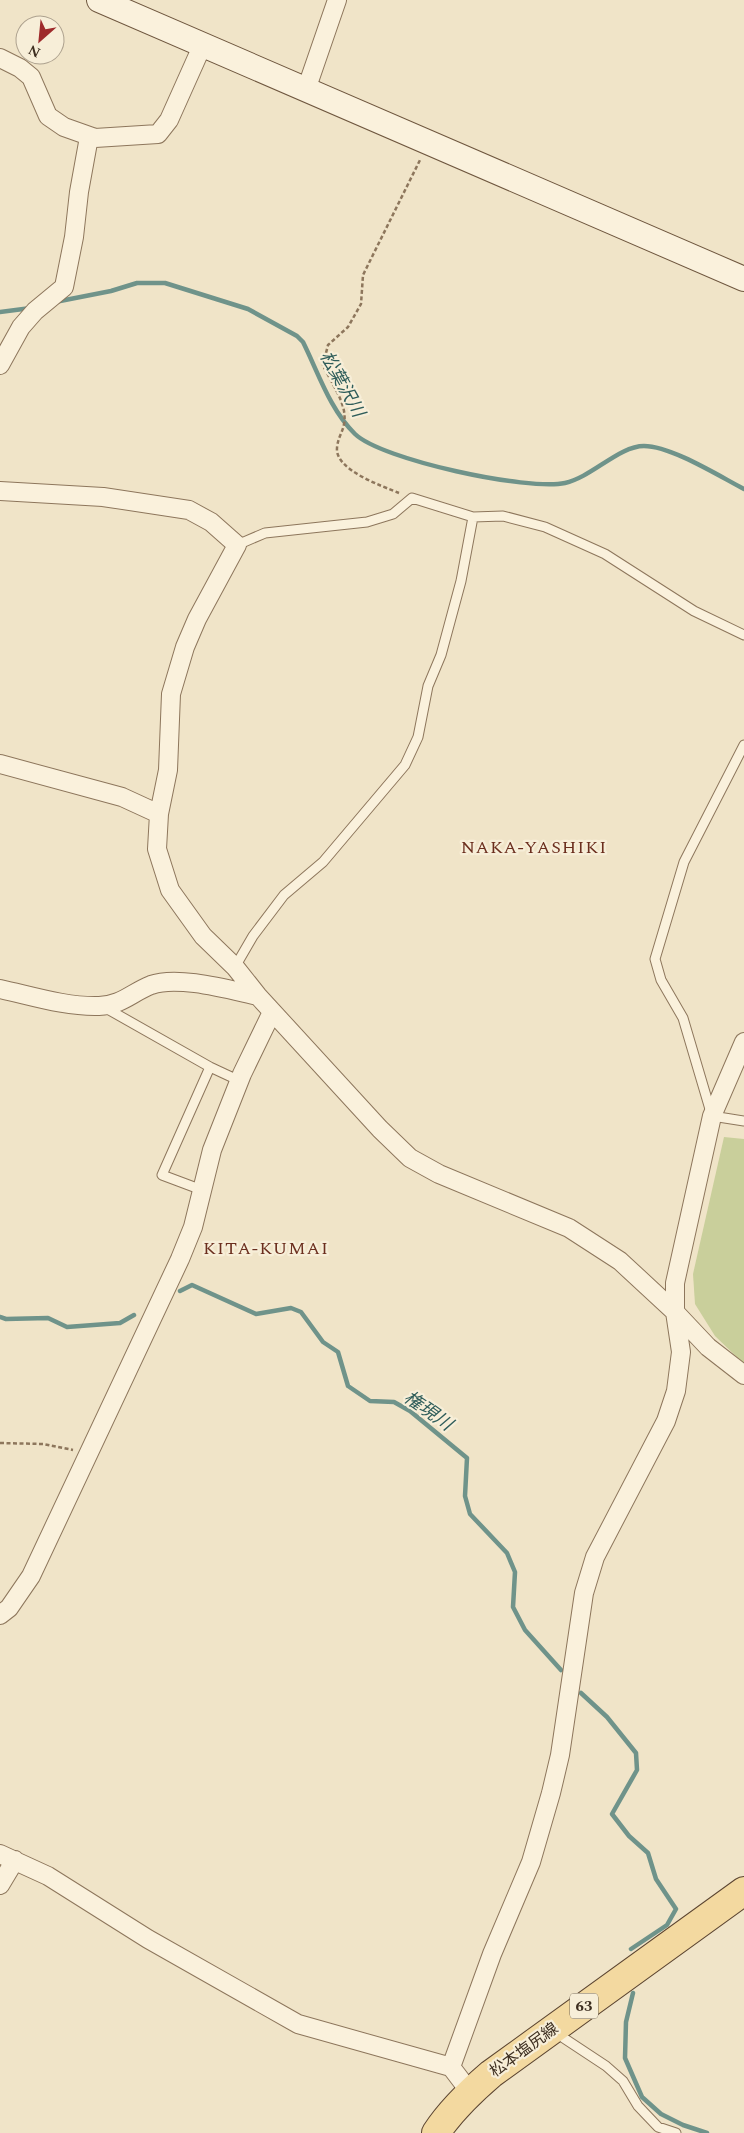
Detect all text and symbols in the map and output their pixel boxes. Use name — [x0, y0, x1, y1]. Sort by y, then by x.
north arrow — [15, 15, 65, 65]
text: N — [24, 39, 44, 63]
water label: 松葉沢川 — [313, 346, 372, 424]
district label: NAKA-YASHIKI — [461, 834, 607, 861]
district label: KITA-KUMAI — [203, 1235, 329, 1262]
water label: 権現川 — [398, 1384, 459, 1439]
road number: 63 — [570, 1994, 598, 2018]
street label: 松本塩尻線 — [485, 2017, 563, 2083]

